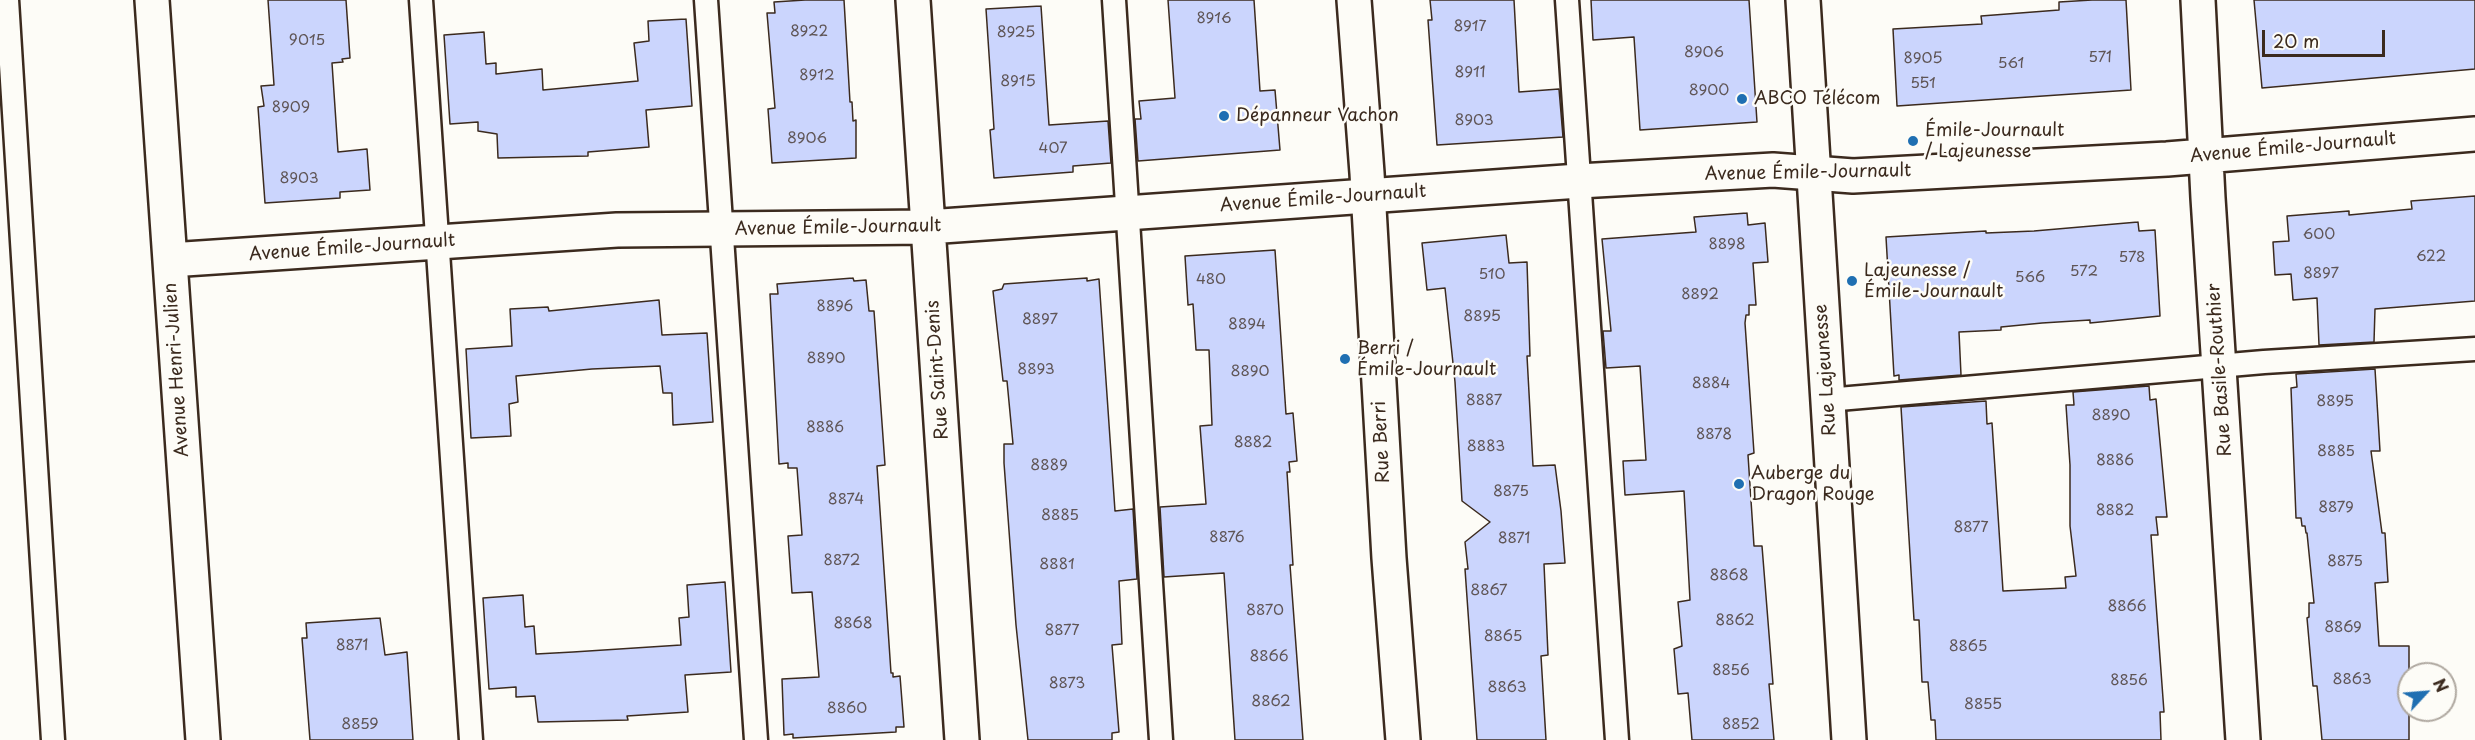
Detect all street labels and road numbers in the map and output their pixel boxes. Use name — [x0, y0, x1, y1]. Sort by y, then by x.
street label: Avenue Émile-Journault — [2189, 128, 2397, 168]
street label: Avenue Émile-Journault — [1704, 160, 1912, 186]
street label: Avenue Émile-Journault — [1219, 181, 1427, 217]
street label: Avenue Émile-Journault — [734, 215, 942, 241]
street label: Avenue Émile-Journault — [248, 230, 456, 266]
street label: Avenue Henri-Julien — [160, 282, 194, 458]
street label: Rue Basile-Routhier — [2203, 283, 2237, 457]
street label: Rue Saint-Denis — [922, 300, 954, 440]
street label: Rue Lajeunesse — [1811, 303, 1841, 437]
street label: Rue Berri — [1369, 400, 1395, 484]

